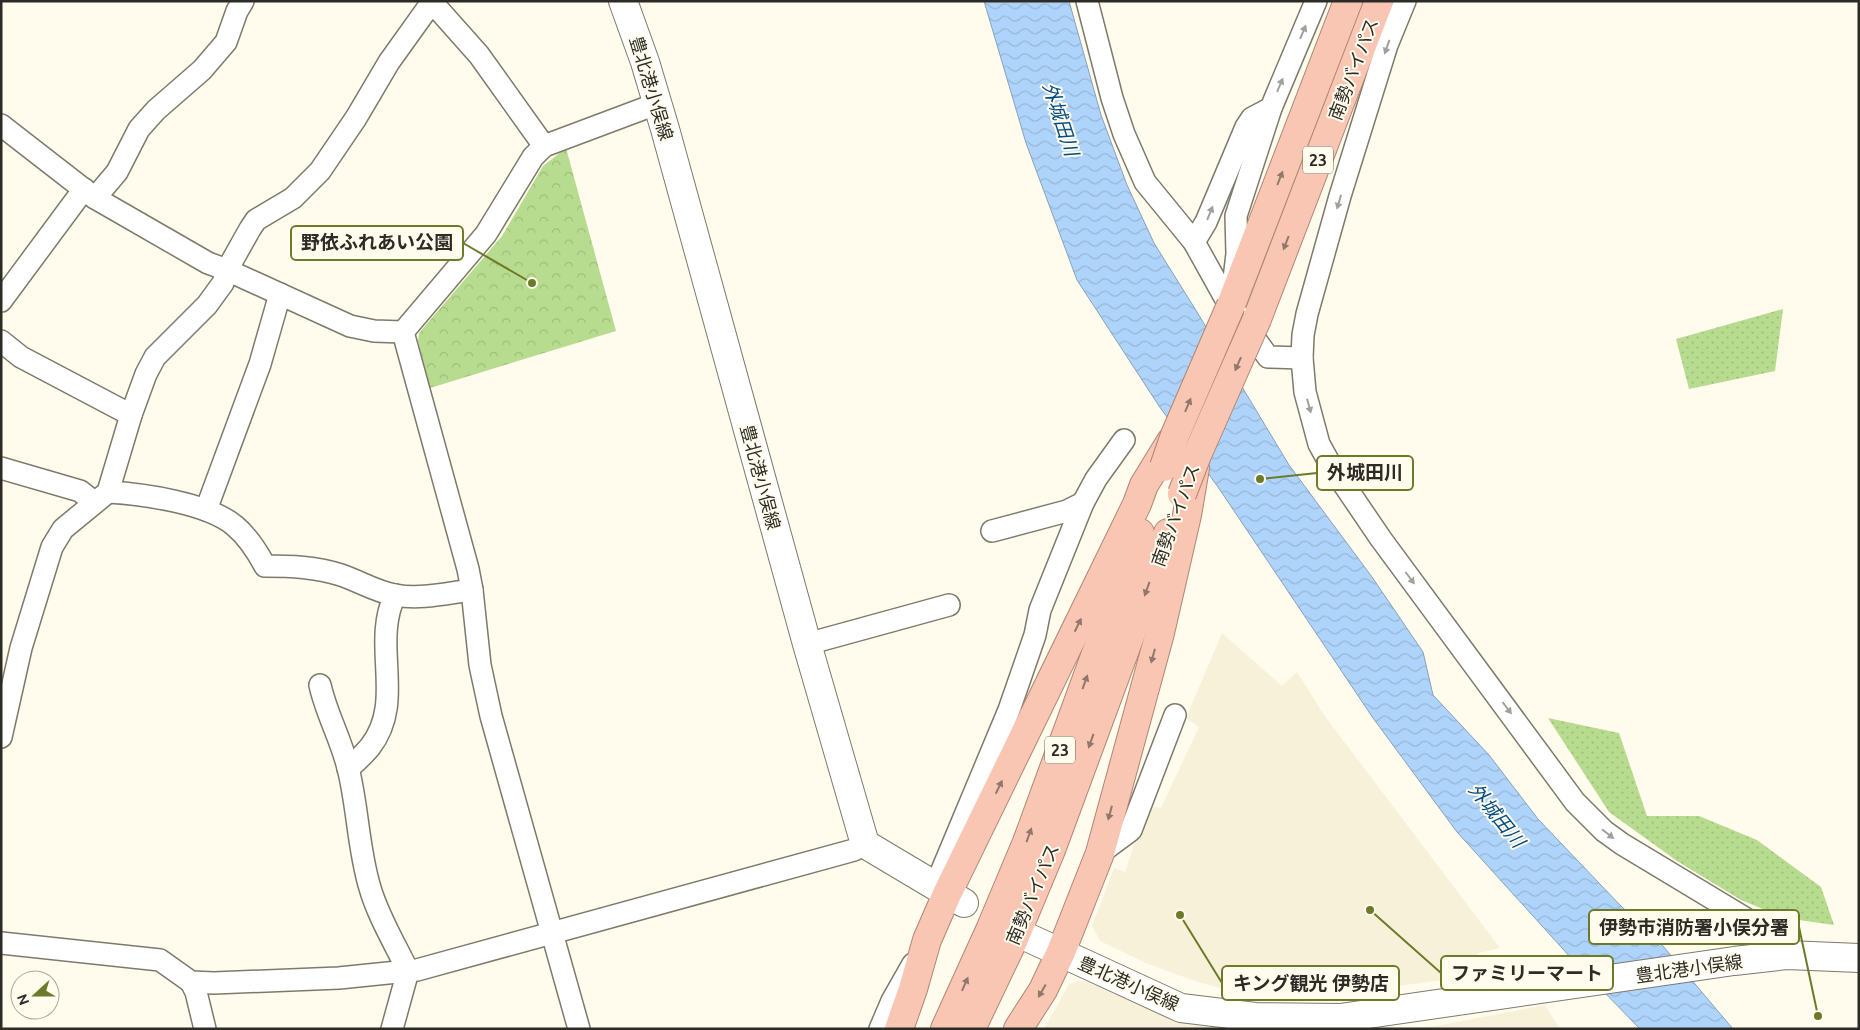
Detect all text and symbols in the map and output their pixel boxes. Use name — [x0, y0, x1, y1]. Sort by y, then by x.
street label: 南勢バイパス — [1324, 15, 1382, 123]
one-way arrow — [1300, 25, 1308, 39]
street label: 豊北港小俣線 — [627, 33, 677, 143]
one-way arrow — [1383, 39, 1390, 54]
one-way arrow — [1277, 78, 1285, 92]
water label: 外城田川 — [1039, 79, 1084, 160]
road number: 23 — [1303, 146, 1333, 174]
one-way arrow — [1276, 170, 1284, 185]
one-way arrow — [1334, 194, 1342, 209]
one-way arrow — [1206, 205, 1214, 220]
callout: 野依ふれあい公園 — [291, 226, 463, 260]
text: 野依ふれあい公園 — [301, 231, 453, 253]
one-way arrow — [1282, 236, 1290, 251]
one-way arrow — [1233, 357, 1241, 371]
one-way arrow — [1184, 397, 1192, 412]
one-way arrow — [1305, 398, 1313, 413]
street label: 豊北港小俣線 — [737, 422, 785, 532]
callout: 外城田川 — [1317, 456, 1413, 490]
street label: 南勢バイパス — [1147, 461, 1203, 569]
text: 外城田川 — [1327, 461, 1403, 483]
one-way arrow — [1405, 571, 1415, 585]
one-way arrow — [1143, 581, 1150, 596]
one-way arrow — [1074, 618, 1082, 632]
one-way arrow — [1149, 649, 1157, 664]
one-way arrow — [1082, 675, 1089, 690]
one-way arrow — [1502, 701, 1512, 715]
one-way arrow — [1087, 734, 1095, 749]
road number: 23 — [1045, 736, 1075, 764]
water label: 外城田川 — [1465, 779, 1531, 853]
one-way arrow — [995, 780, 1003, 794]
one-way arrow — [1106, 805, 1114, 820]
one-way arrow — [1025, 827, 1033, 842]
one-way arrow — [1602, 829, 1615, 840]
street label: 南勢バイパス — [1002, 841, 1062, 947]
callout: 伊勢市消防署小俣分署 — [1589, 910, 1799, 944]
text: 伊勢市消防署小俣分署 — [1599, 916, 1789, 938]
street label: 豊北港小俣線 — [1634, 951, 1744, 985]
street label: 豊北港小俣線 — [1076, 952, 1182, 1014]
callout: ファミリーマート — [1441, 956, 1613, 990]
text: ファミリーマート — [1451, 962, 1603, 984]
callout: キング観光 伊勢店 — [1222, 966, 1399, 1000]
north arrow — [10, 970, 60, 1020]
text: キング観光 伊勢店 — [1233, 972, 1389, 994]
one-way arrow — [961, 977, 969, 991]
one-way arrow — [1037, 985, 1046, 998]
text: N — [14, 992, 32, 1007]

